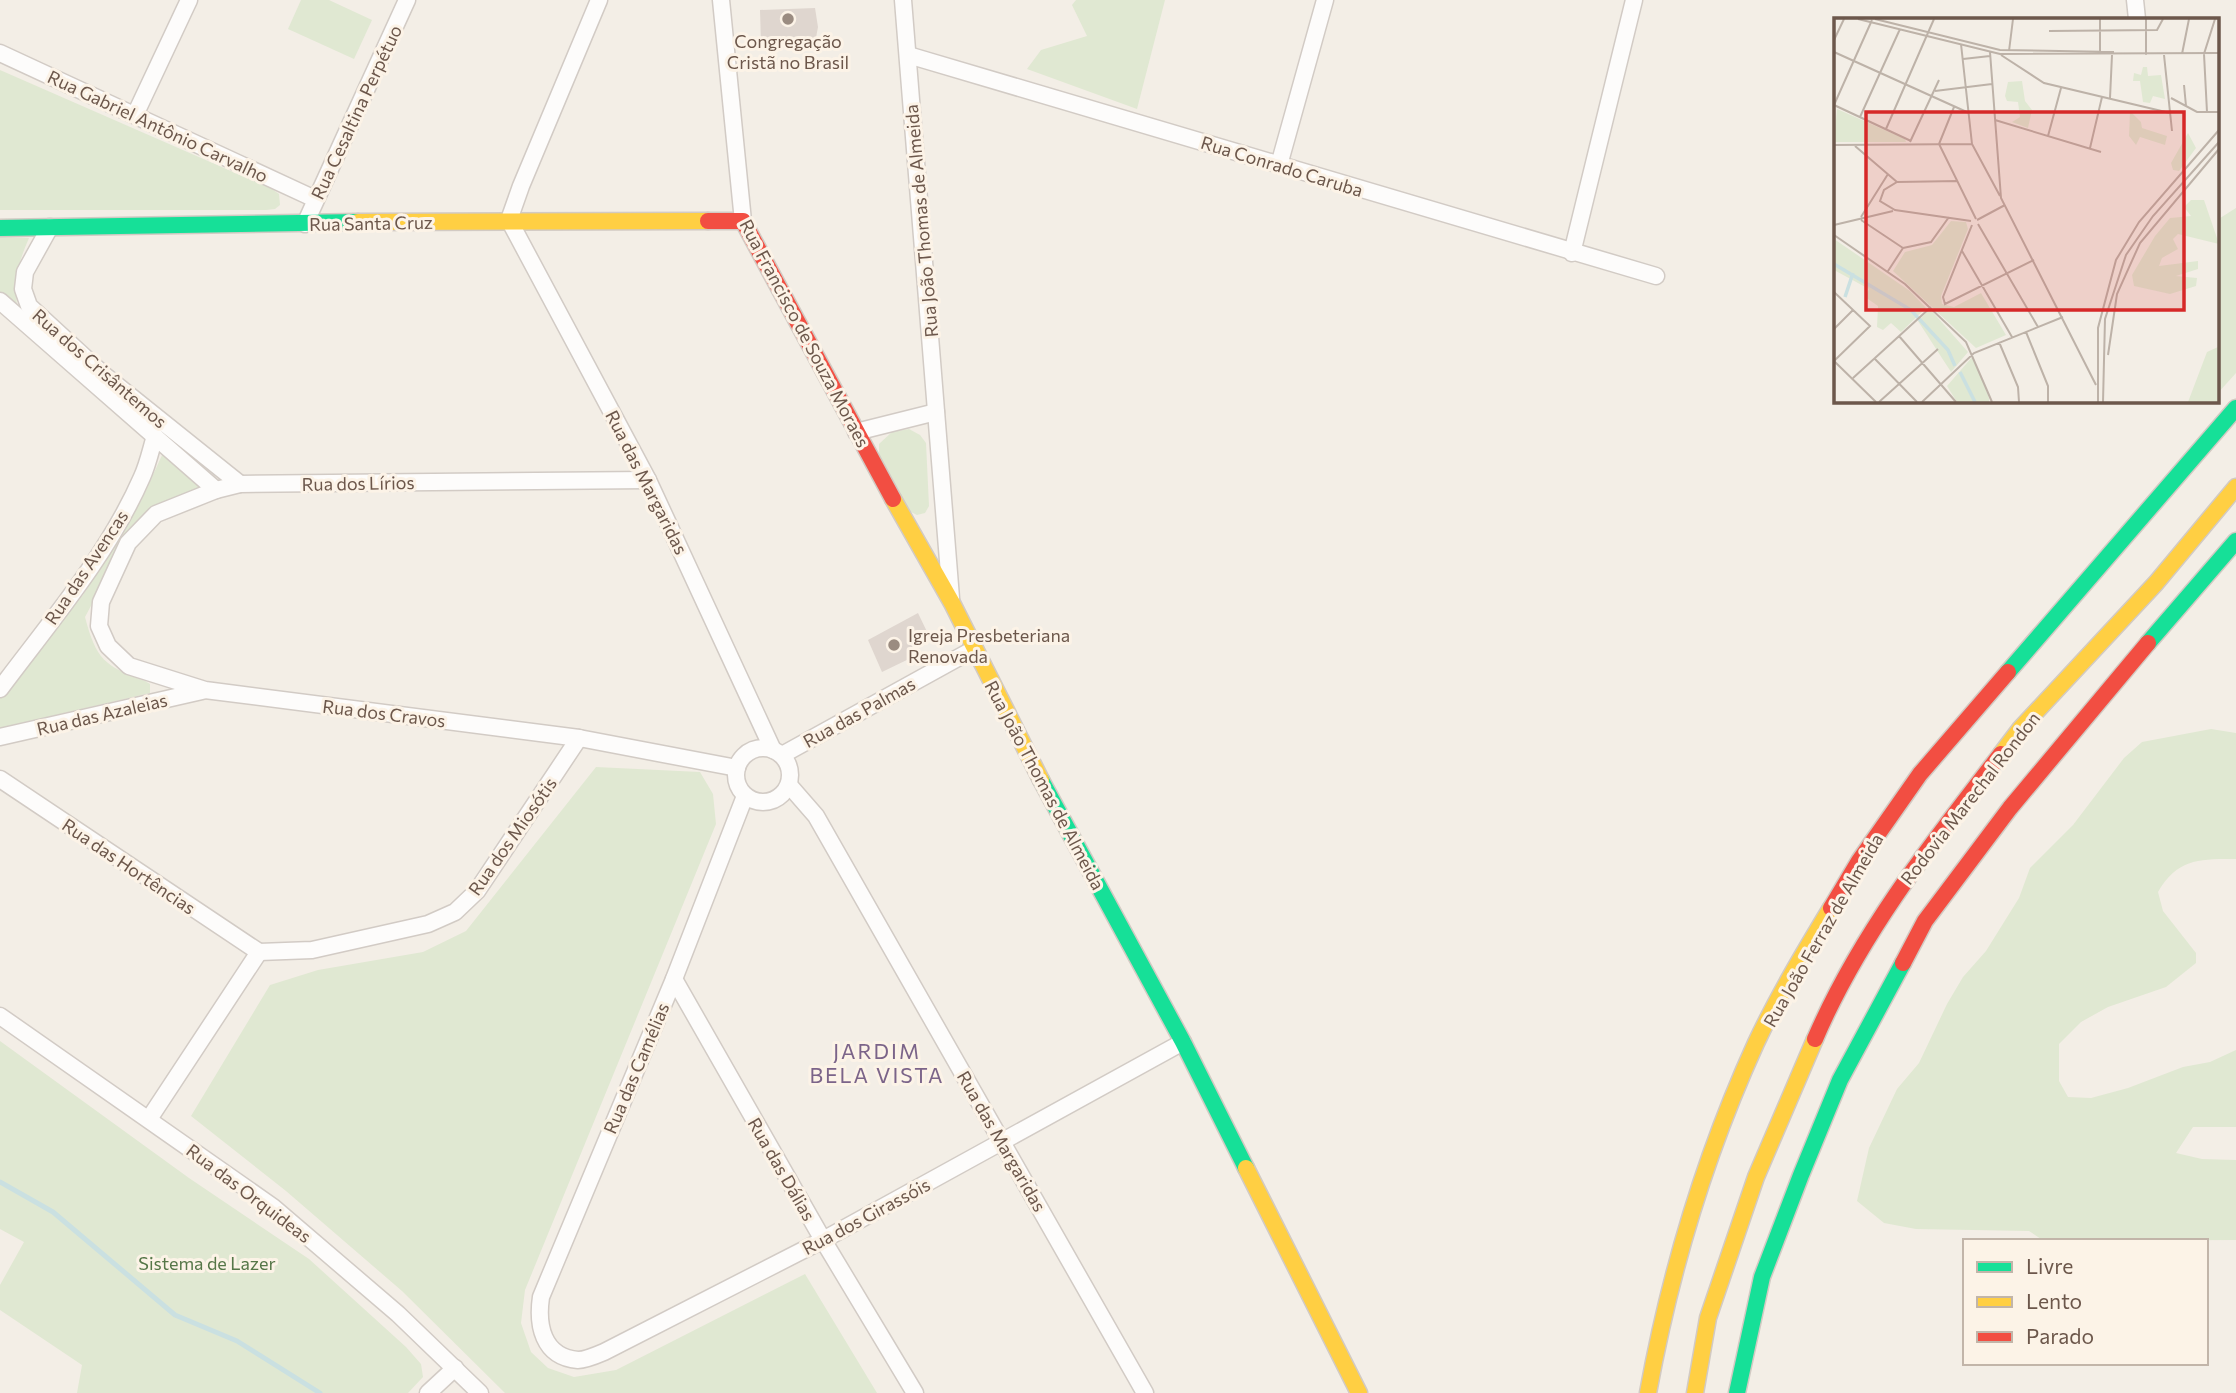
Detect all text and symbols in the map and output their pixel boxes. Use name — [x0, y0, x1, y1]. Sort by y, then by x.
marker: Congregação Cristã no Brasil — [780, 11, 796, 27]
inset map — [1834, 18, 2218, 402]
street label: Rua Cesaltina Perpétuo — [306, 21, 406, 203]
place label: Congregação Cristã no Brasil — [727, 30, 849, 73]
street label: Rua Gabriel Antônio Carvalho — [44, 65, 272, 187]
street label: Rua João Thomas de Almeida — [900, 104, 942, 338]
street label: Rua Conrado Caruba — [1198, 131, 1366, 201]
street label: Rua Santa Cruz — [309, 211, 433, 235]
street label: Rua Francisco de Souza Moraes — [735, 215, 875, 451]
street label: Rua dos Crisântemos — [28, 304, 172, 432]
street label: Rua das Margaridas — [601, 406, 693, 558]
street label: Rua dos Lírios — [301, 471, 415, 495]
street label: Rua das Avencas — [40, 506, 132, 628]
place label: Igreja Presbeteriana Renovada — [908, 624, 1070, 667]
marker: Igreja Presbeteriana Renovada — [886, 637, 902, 653]
street label: Rua das Palmas — [799, 672, 919, 752]
street label: Rua João Thomas de Almeida — [980, 677, 1110, 893]
street label: Rua das Azaleias — [35, 688, 169, 740]
street label: Rua dos Cravos — [321, 695, 447, 731]
street label: Rodovia Marechal Rondon — [1896, 707, 2044, 889]
street label: Rua dos Miosótis — [463, 773, 561, 899]
street label: Rua das Hortências — [58, 813, 200, 919]
street label: Rua João Ferraz de Almeida — [1759, 829, 1887, 1031]
street label: Rua das Camélias — [599, 999, 673, 1137]
district label: JARDIM BELA VISTA — [809, 1038, 945, 1087]
street label: Rua das Margaridas — [953, 1067, 1051, 1215]
street label: Rua das Dálias — [744, 1113, 820, 1225]
street label: Rua das Orquideas — [182, 1139, 316, 1247]
street label: Rua dos Girassóis — [798, 1173, 934, 1259]
legend — [1963, 1239, 2208, 1365]
park label: Sistema de Lazer — [138, 1252, 276, 1274]
text: Livre — [2026, 1253, 2073, 1278]
text: Lento — [2026, 1288, 2082, 1313]
text: Parado — [2026, 1323, 2094, 1348]

